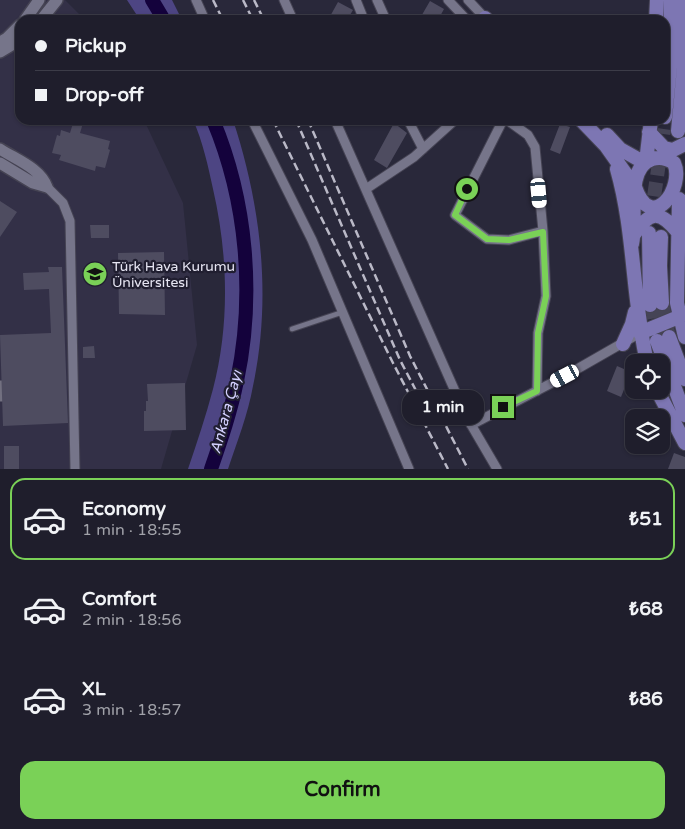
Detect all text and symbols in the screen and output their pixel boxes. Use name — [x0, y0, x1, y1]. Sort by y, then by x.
text: Pickup — [65, 35, 126, 57]
text: Drop-off — [65, 84, 144, 106]
car — [530, 177, 547, 209]
route start — [456, 178, 478, 200]
place label: Türk Hava Kurumu Üniversitesi — [112, 258, 235, 291]
school or university icon: Türk Hava Kurumu Üniversitesi — [82, 261, 108, 287]
map controls — [625, 354, 670, 454]
button: locate — [625, 354, 670, 399]
car — [548, 362, 581, 390]
water label: Ankara Çayı — [206, 367, 246, 456]
callout: 1 min — [403, 390, 486, 424]
route end — [492, 396, 514, 418]
text: 1 min — [422, 397, 464, 417]
button: layers — [625, 409, 670, 454]
icon: car — [22, 497, 67, 542]
text: Economy — [82, 498, 166, 520]
text: ₺51 — [629, 508, 663, 530]
text: 1 min · 18:55 — [82, 520, 181, 540]
icon: car — [22, 587, 67, 632]
text: Comfort — [82, 588, 156, 610]
text: ₺68 — [629, 598, 663, 620]
text: 2 min · 18:56 — [82, 610, 181, 630]
icon: car — [22, 677, 67, 722]
text: XL — [82, 678, 106, 700]
text: ₺86 — [629, 688, 663, 710]
text: 3 min · 18:57 — [82, 700, 181, 720]
button: Confirm — [20, 761, 665, 819]

